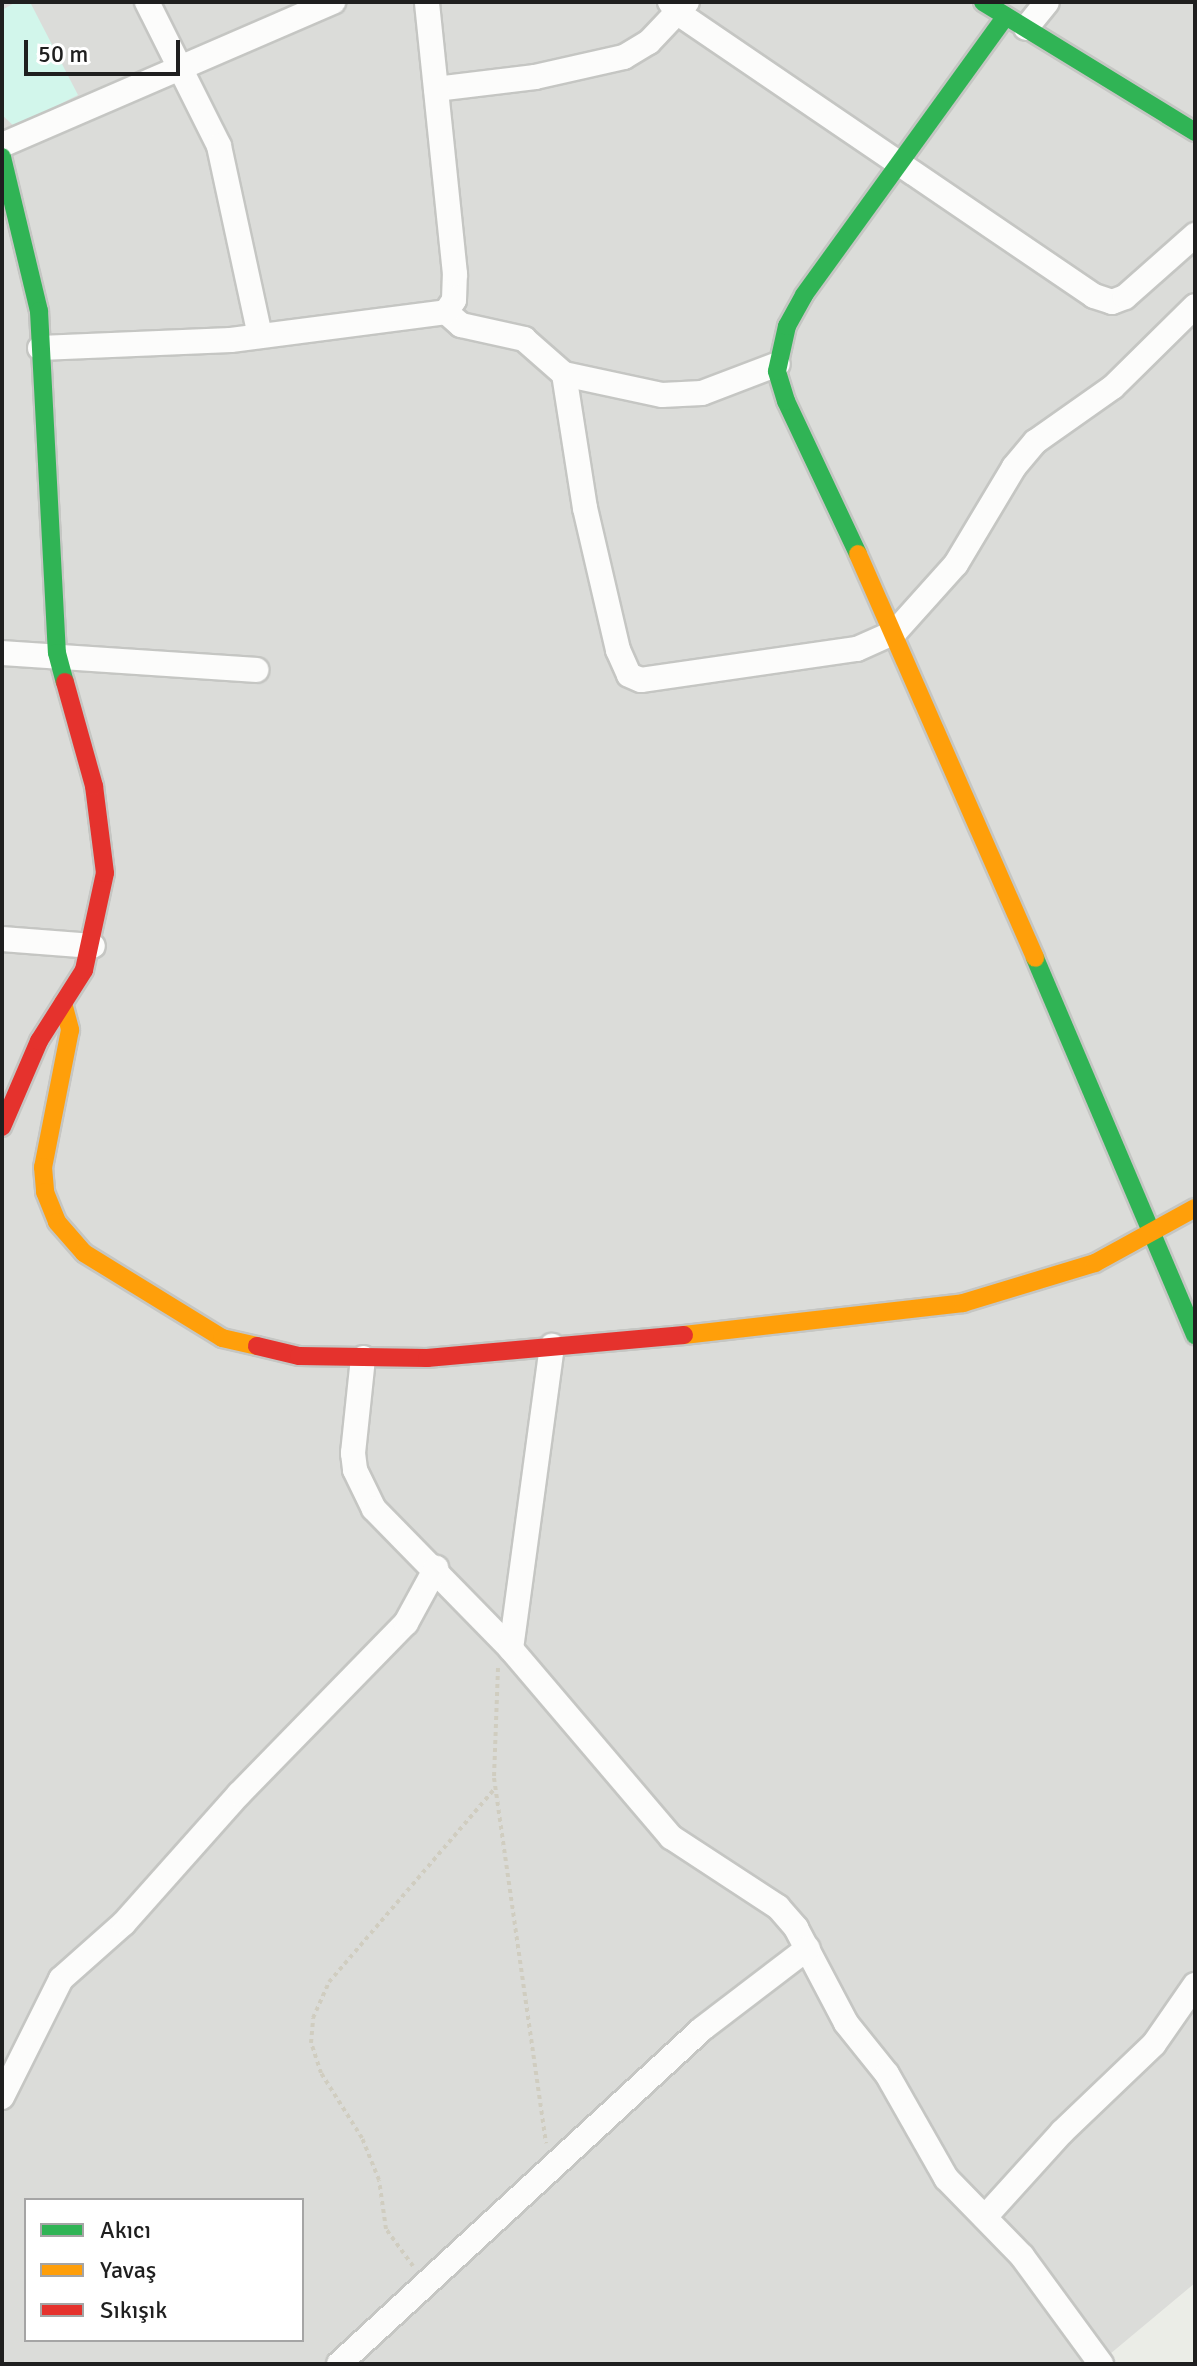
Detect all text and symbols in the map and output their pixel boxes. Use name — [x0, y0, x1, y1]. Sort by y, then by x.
scale bar — [28, 24, 184, 74]
text: 50 m — [38, 39, 88, 69]
legend — [24, 2198, 304, 2342]
text: Akıcı — [100, 2215, 151, 2245]
text: Yavaş — [100, 2255, 156, 2285]
text: Sıkışık — [100, 2295, 167, 2325]

